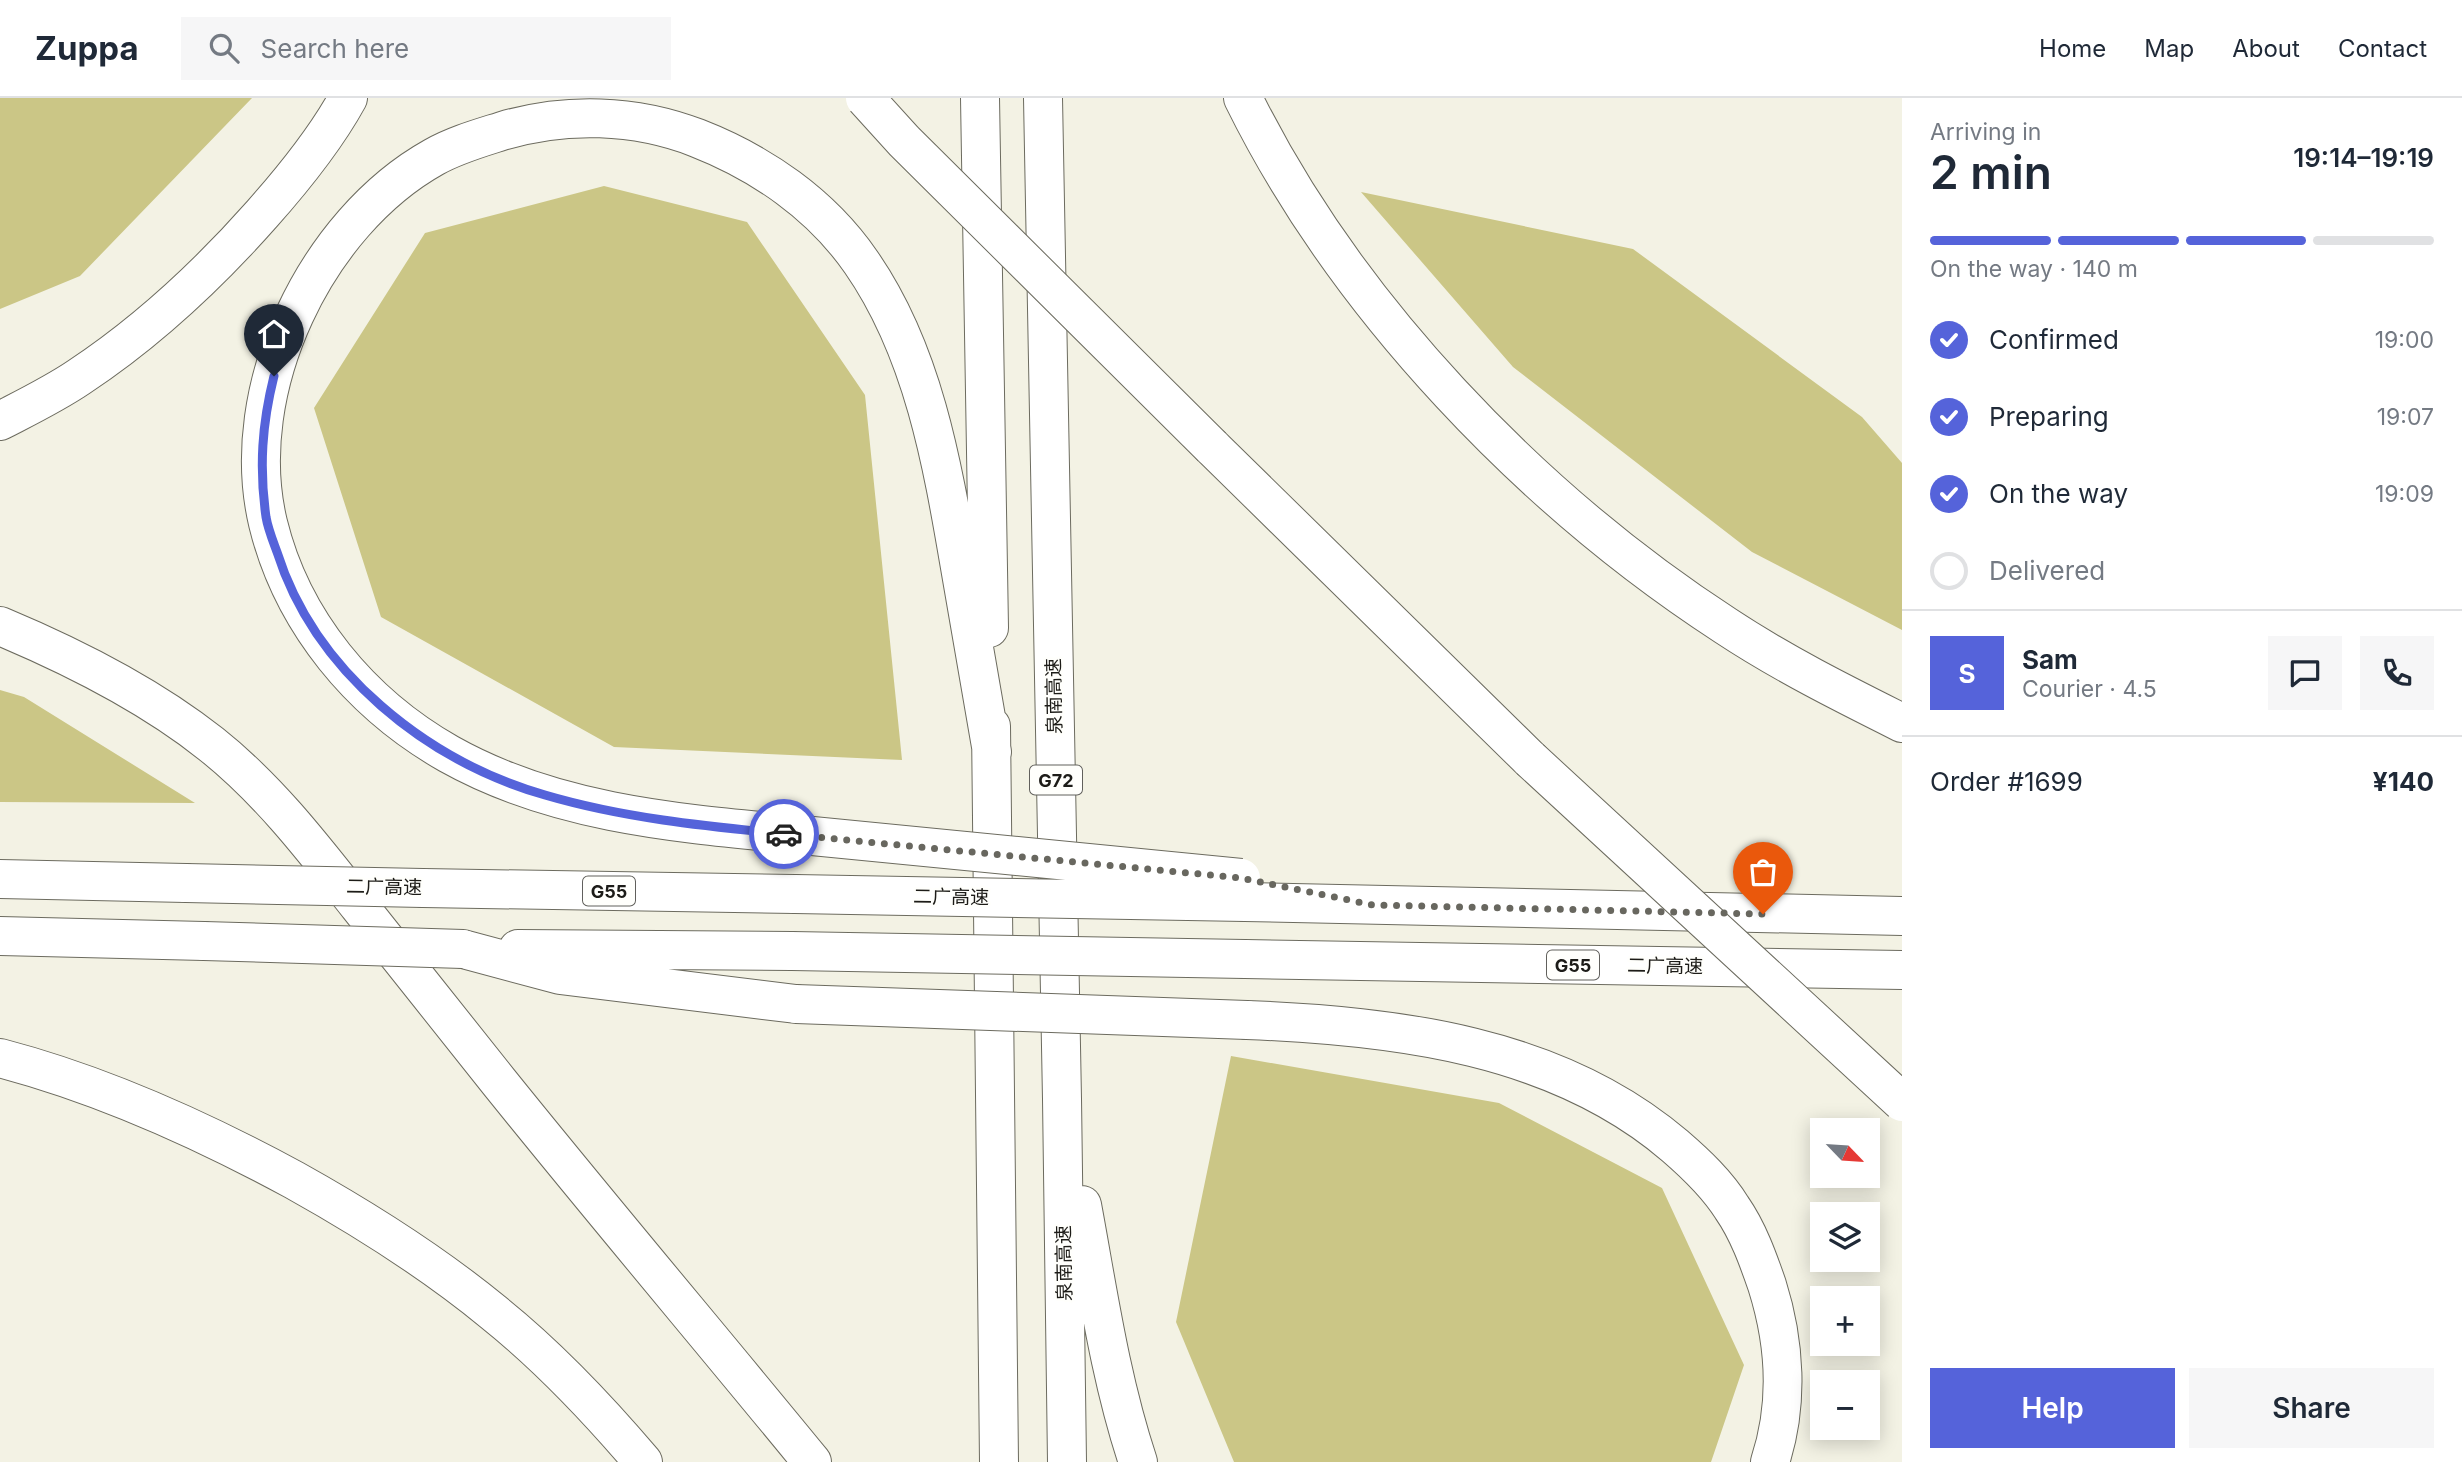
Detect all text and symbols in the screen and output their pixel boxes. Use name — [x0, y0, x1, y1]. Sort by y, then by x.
search box — [181, 17, 671, 80]
text: Zuppa — [35, 28, 139, 68]
icon: search — [205, 29, 243, 67]
text: Search here — [261, 33, 409, 64]
text: Home — [2039, 34, 2106, 63]
text: Map — [2144, 34, 2194, 63]
text: About — [2232, 34, 2300, 63]
text: Contact — [2338, 34, 2427, 63]
text: Arriving in — [1930, 118, 2041, 146]
text: 19:14–19:19 — [2293, 142, 2434, 173]
text: 2 min — [1930, 144, 2052, 200]
text: On the way · 140 m — [1930, 255, 2138, 283]
pin — [244, 304, 304, 376]
icon: home — [255, 315, 293, 353]
icon: check — [1930, 321, 1968, 359]
text: Confirmed — [1989, 324, 2119, 355]
text: 19:00 — [2375, 326, 2434, 354]
icon: check — [1930, 398, 1968, 436]
text: Preparing — [1989, 401, 2109, 432]
text: 19:07 — [2377, 403, 2434, 431]
icon: check — [1930, 475, 1968, 513]
text: On the way — [1989, 478, 2128, 509]
text: 19:09 — [2375, 480, 2434, 508]
text: Delivered — [1989, 555, 2105, 586]
button: chat — [2268, 636, 2342, 710]
button: phone — [2360, 636, 2434, 710]
text: Sam — [2022, 644, 2078, 675]
street label: 泉南高速 — [1042, 658, 1066, 734]
text: S — [1958, 658, 1976, 689]
text: Courier · 4.5 — [2022, 675, 2157, 703]
road number: G72 — [1030, 766, 1082, 794]
text: Order #1699 — [1930, 766, 2083, 797]
text: ¥140 — [2373, 766, 2434, 797]
courier — [749, 799, 819, 869]
icon: car — [765, 815, 803, 853]
pin — [1733, 842, 1793, 914]
icon: bag — [1744, 853, 1782, 891]
street label: 二广高速 — [346, 875, 422, 899]
road number: G55 — [583, 876, 635, 906]
street label: 二广高速 — [913, 885, 989, 909]
road number: G55 — [1547, 950, 1599, 980]
street label: 二广高速 — [1627, 954, 1703, 978]
north arrow — [1810, 1118, 1880, 1188]
map controls — [1810, 1118, 1880, 1440]
button: layers — [1810, 1202, 1880, 1272]
street label: 泉南高速 — [1052, 1225, 1076, 1301]
button: + — [1810, 1286, 1880, 1356]
button: Help — [1930, 1368, 2175, 1448]
button: Share — [2189, 1368, 2434, 1448]
button: − — [1810, 1370, 1880, 1440]

